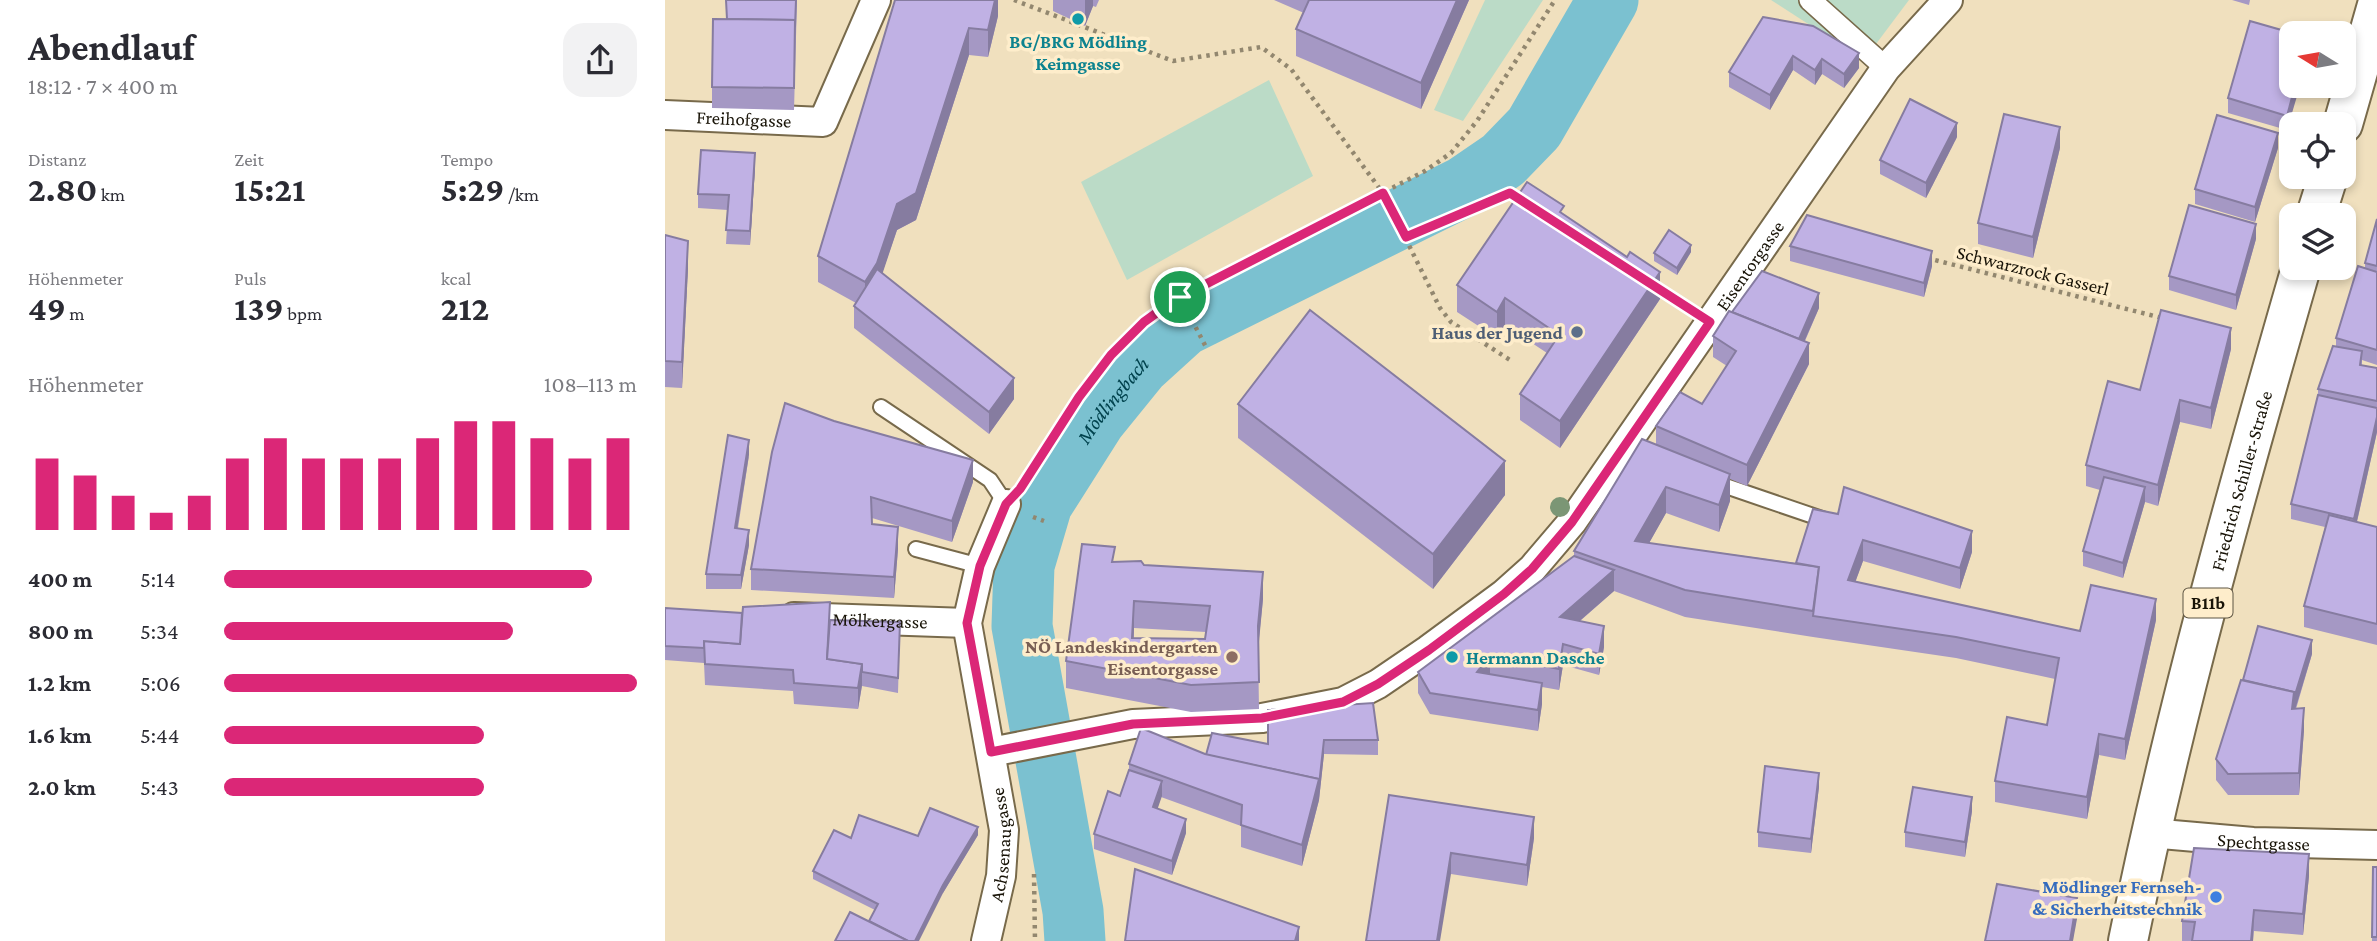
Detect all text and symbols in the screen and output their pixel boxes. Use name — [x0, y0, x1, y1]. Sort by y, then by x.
marker: BG/BRG Mödling Keimgasse — [1070, 11, 1086, 27]
north arrow — [2279, 21, 2355, 98]
map controls — [2279, 21, 2356, 280]
button: share — [563, 23, 637, 97]
text: Abendlauf — [28, 26, 195, 68]
place label: BG/BRG Mödling Keimgasse — [1009, 31, 1147, 74]
text: 18:12 · 7 × 400 m — [28, 73, 178, 99]
street label: Freihofgasse — [696, 106, 792, 132]
button: locate — [2279, 112, 2356, 189]
text: Distanz — [28, 149, 86, 170]
text: Zeit — [234, 149, 264, 170]
text: Tempo — [441, 149, 493, 170]
text: 2.80 — [28, 170, 97, 209]
text: 15:21 — [234, 170, 305, 209]
text: 5:29 — [441, 170, 504, 209]
text: km — [97, 184, 125, 205]
text: /km — [504, 184, 539, 205]
button: layers — [2279, 203, 2356, 280]
street label: Eisentorgasse — [1712, 217, 1788, 315]
street label: Schwarzrock Gasserl — [1955, 241, 2111, 300]
pin — [1150, 267, 1210, 327]
text: Höhenmeter — [28, 268, 124, 289]
text: Puls — [234, 268, 266, 289]
text: kcal — [441, 268, 471, 289]
icon: arrive — [1161, 278, 1199, 316]
text: 49 — [28, 289, 66, 328]
text: 139 — [234, 289, 284, 328]
text: 212 — [441, 289, 489, 328]
text: m — [66, 303, 85, 324]
text: bpm — [284, 303, 322, 324]
place label: Haus der Jugend — [1431, 322, 1564, 343]
marker: Haus der Jugend — [1569, 324, 1585, 340]
water label: Mödlingbach — [1071, 351, 1154, 449]
text: Höhenmeter — [28, 371, 144, 397]
text: 108–113 m — [544, 371, 637, 397]
street label: Friedrich Schiller-Straße — [2207, 388, 2276, 573]
text: 400 m — [28, 566, 92, 592]
text: 5:14 — [140, 566, 176, 592]
road number: B11b — [2183, 588, 2233, 618]
street label: Mölkergasse — [832, 608, 928, 633]
text: 800 m — [28, 618, 93, 644]
text: 5:34 — [140, 618, 179, 644]
place label: NÖ Landeskindergarten Eisentorgasse — [1025, 636, 1218, 679]
place label: Hermann Dasche — [1466, 647, 1605, 668]
marker: NÖ Landeskindergarten Eisentorgasse — [1224, 649, 1240, 665]
marker: Hermann Dasche — [1444, 649, 1460, 665]
text: 1.2 km — [28, 670, 91, 696]
text: 5:06 — [140, 670, 181, 696]
text: 1.6 km — [28, 722, 92, 748]
text: 5:44 — [140, 722, 180, 748]
text: 2.0 km — [28, 774, 96, 800]
text: 5:43 — [140, 774, 179, 800]
street label: Achsenaugasse — [985, 786, 1015, 904]
street label: Spechtgasse — [2216, 829, 2310, 854]
place label: Mödlinger Fernseh- & Sicherheitstechnik — [2032, 876, 2203, 919]
marker: Mödlinger Fernseh- & Sicherheitstechnik — [2208, 889, 2224, 905]

